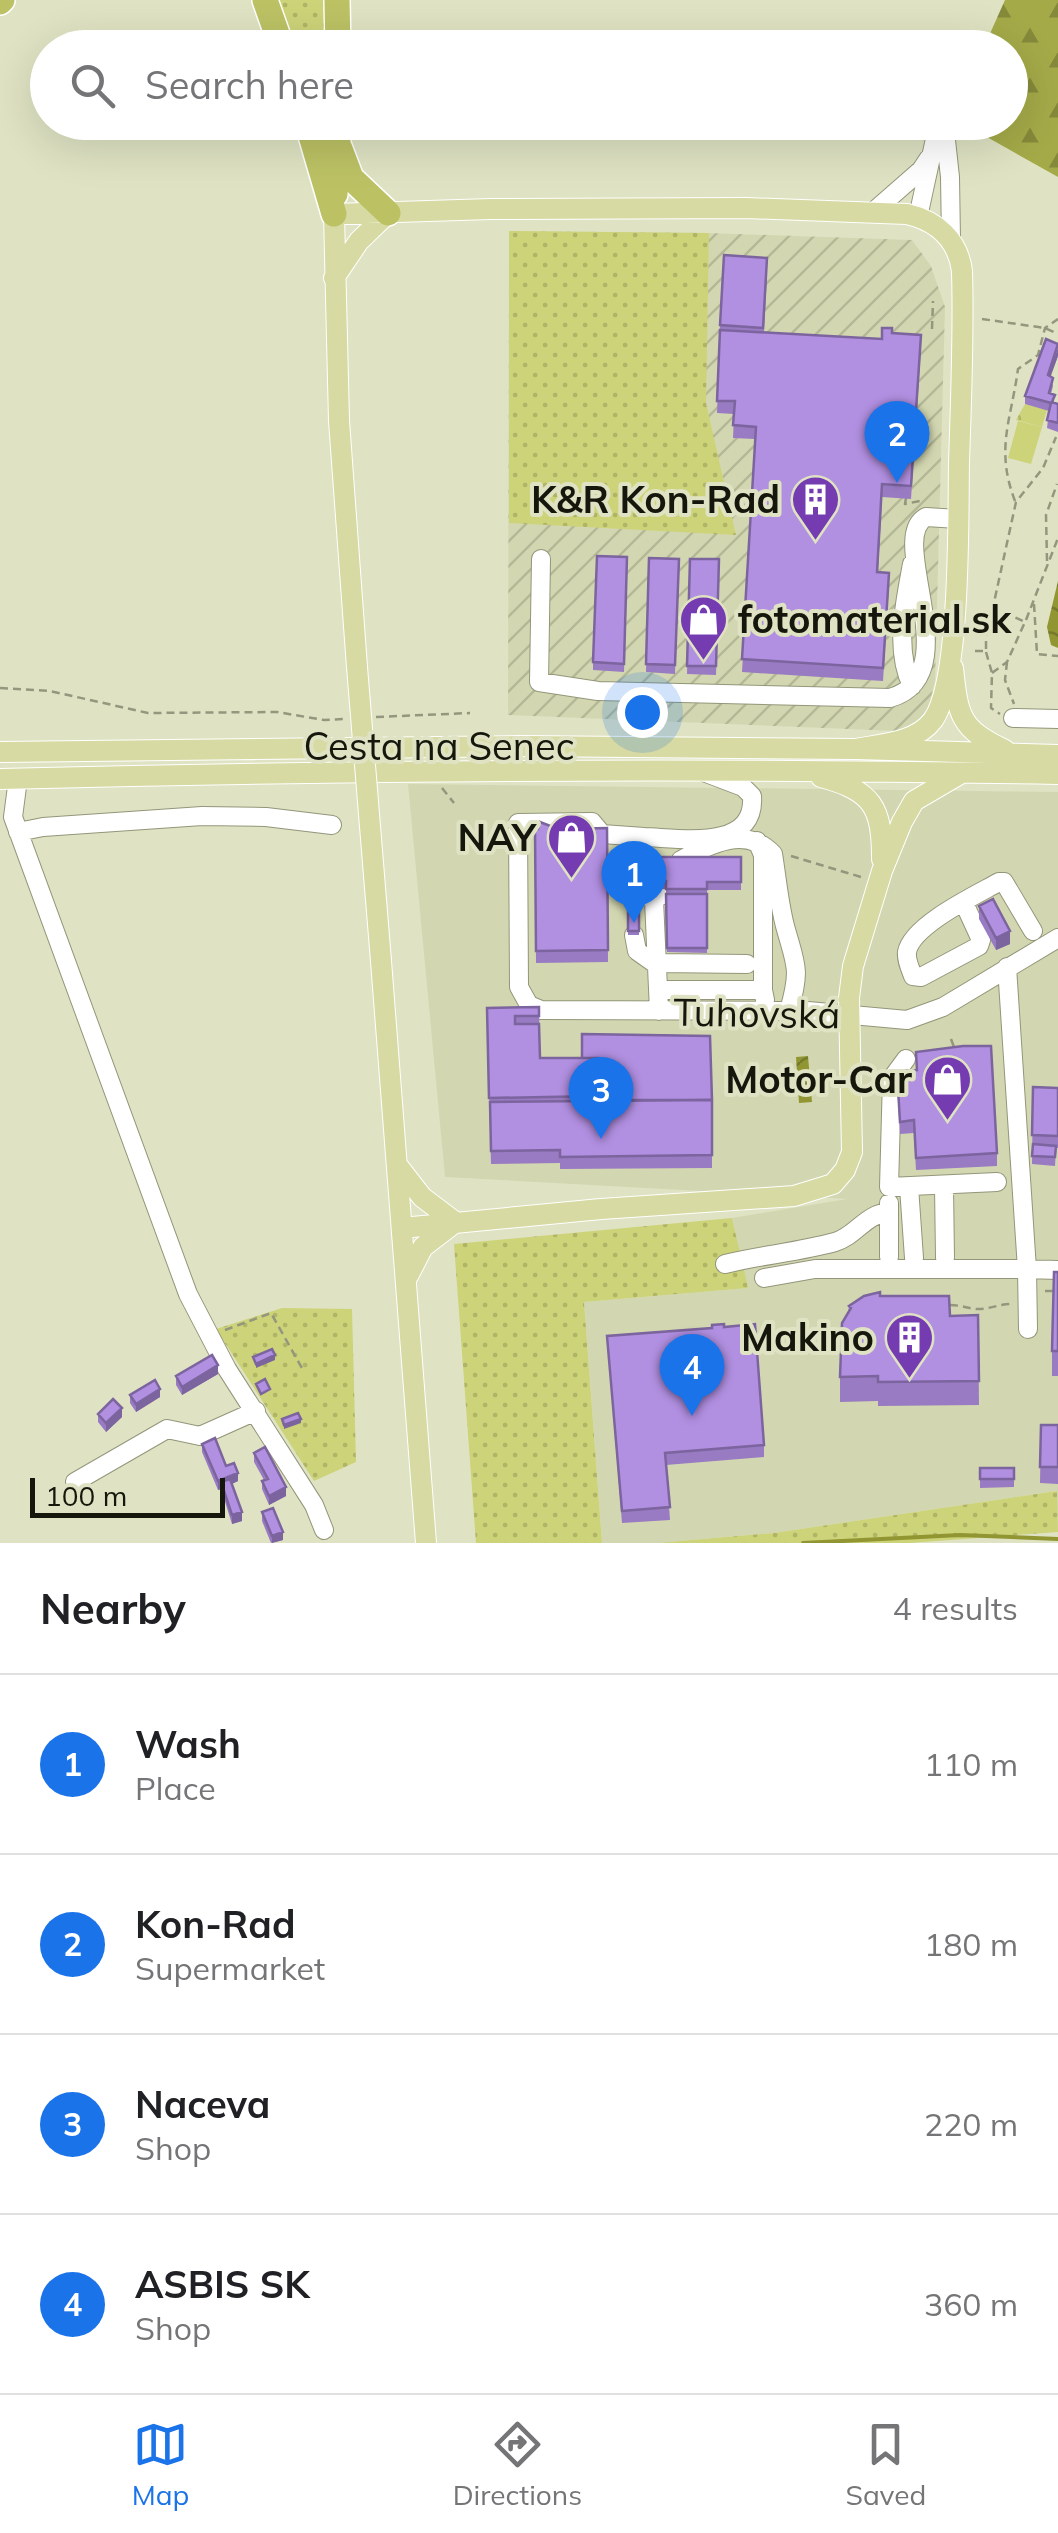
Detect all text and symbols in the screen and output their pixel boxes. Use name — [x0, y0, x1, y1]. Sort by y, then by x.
search box — [30, 30, 1028, 140]
icon: search — [65, 58, 120, 113]
text: Search here — [145, 61, 354, 109]
pin: 2 — [864, 400, 930, 483]
building icon: K&R Kon-Rad — [789, 474, 841, 542]
place label: K&R Kon-Rad — [531, 475, 780, 523]
shop icon: fotomaterial.sk — [677, 594, 729, 662]
place label: fotomaterial.sk — [738, 595, 1012, 643]
your location — [617, 687, 668, 738]
street label: Cesta na Senec — [303, 722, 575, 770]
shop icon: NAY — [545, 812, 597, 880]
place label: NAY — [457, 813, 537, 861]
pin: 1 — [602, 840, 666, 923]
street label: Tuhovská — [673, 988, 841, 1038]
shop icon: Motor-Car — [921, 1054, 973, 1122]
place label: Motor-Car — [725, 1055, 912, 1103]
pin: 3 — [568, 1056, 634, 1139]
building icon: Makino — [883, 1312, 935, 1380]
place label: Makino — [741, 1313, 874, 1361]
pin: 4 — [660, 1334, 724, 1416]
scale bar — [30, 1473, 225, 1518]
text: 100 m — [45, 1478, 127, 1513]
text: Nearby — [40, 1582, 186, 1635]
text: 4 results — [893, 1588, 1018, 1628]
text: Wash — [135, 1720, 241, 1768]
text: 1 — [63, 1744, 82, 1784]
text: 110 m — [924, 1744, 1018, 1784]
text: Place — [135, 1768, 216, 1808]
text: Kon-Rad — [135, 1900, 295, 1948]
text: 2 — [63, 1924, 82, 1964]
text: 180 m — [924, 1924, 1018, 1964]
text: Supermarket — [135, 1948, 325, 1988]
text: Naceva — [135, 2080, 270, 2128]
text: 3 — [63, 2104, 82, 2144]
text: 220 m — [924, 2104, 1018, 2144]
text: Shop — [135, 2128, 211, 2168]
text: ASBIS SK — [135, 2260, 309, 2308]
text: 4 — [63, 2284, 82, 2324]
text: 360 m — [924, 2284, 1018, 2324]
text: Shop — [135, 2308, 211, 2348]
tab: Map — [132, 2417, 189, 2512]
tab: Directions — [453, 2417, 582, 2512]
tab: Saved — [845, 2417, 926, 2512]

